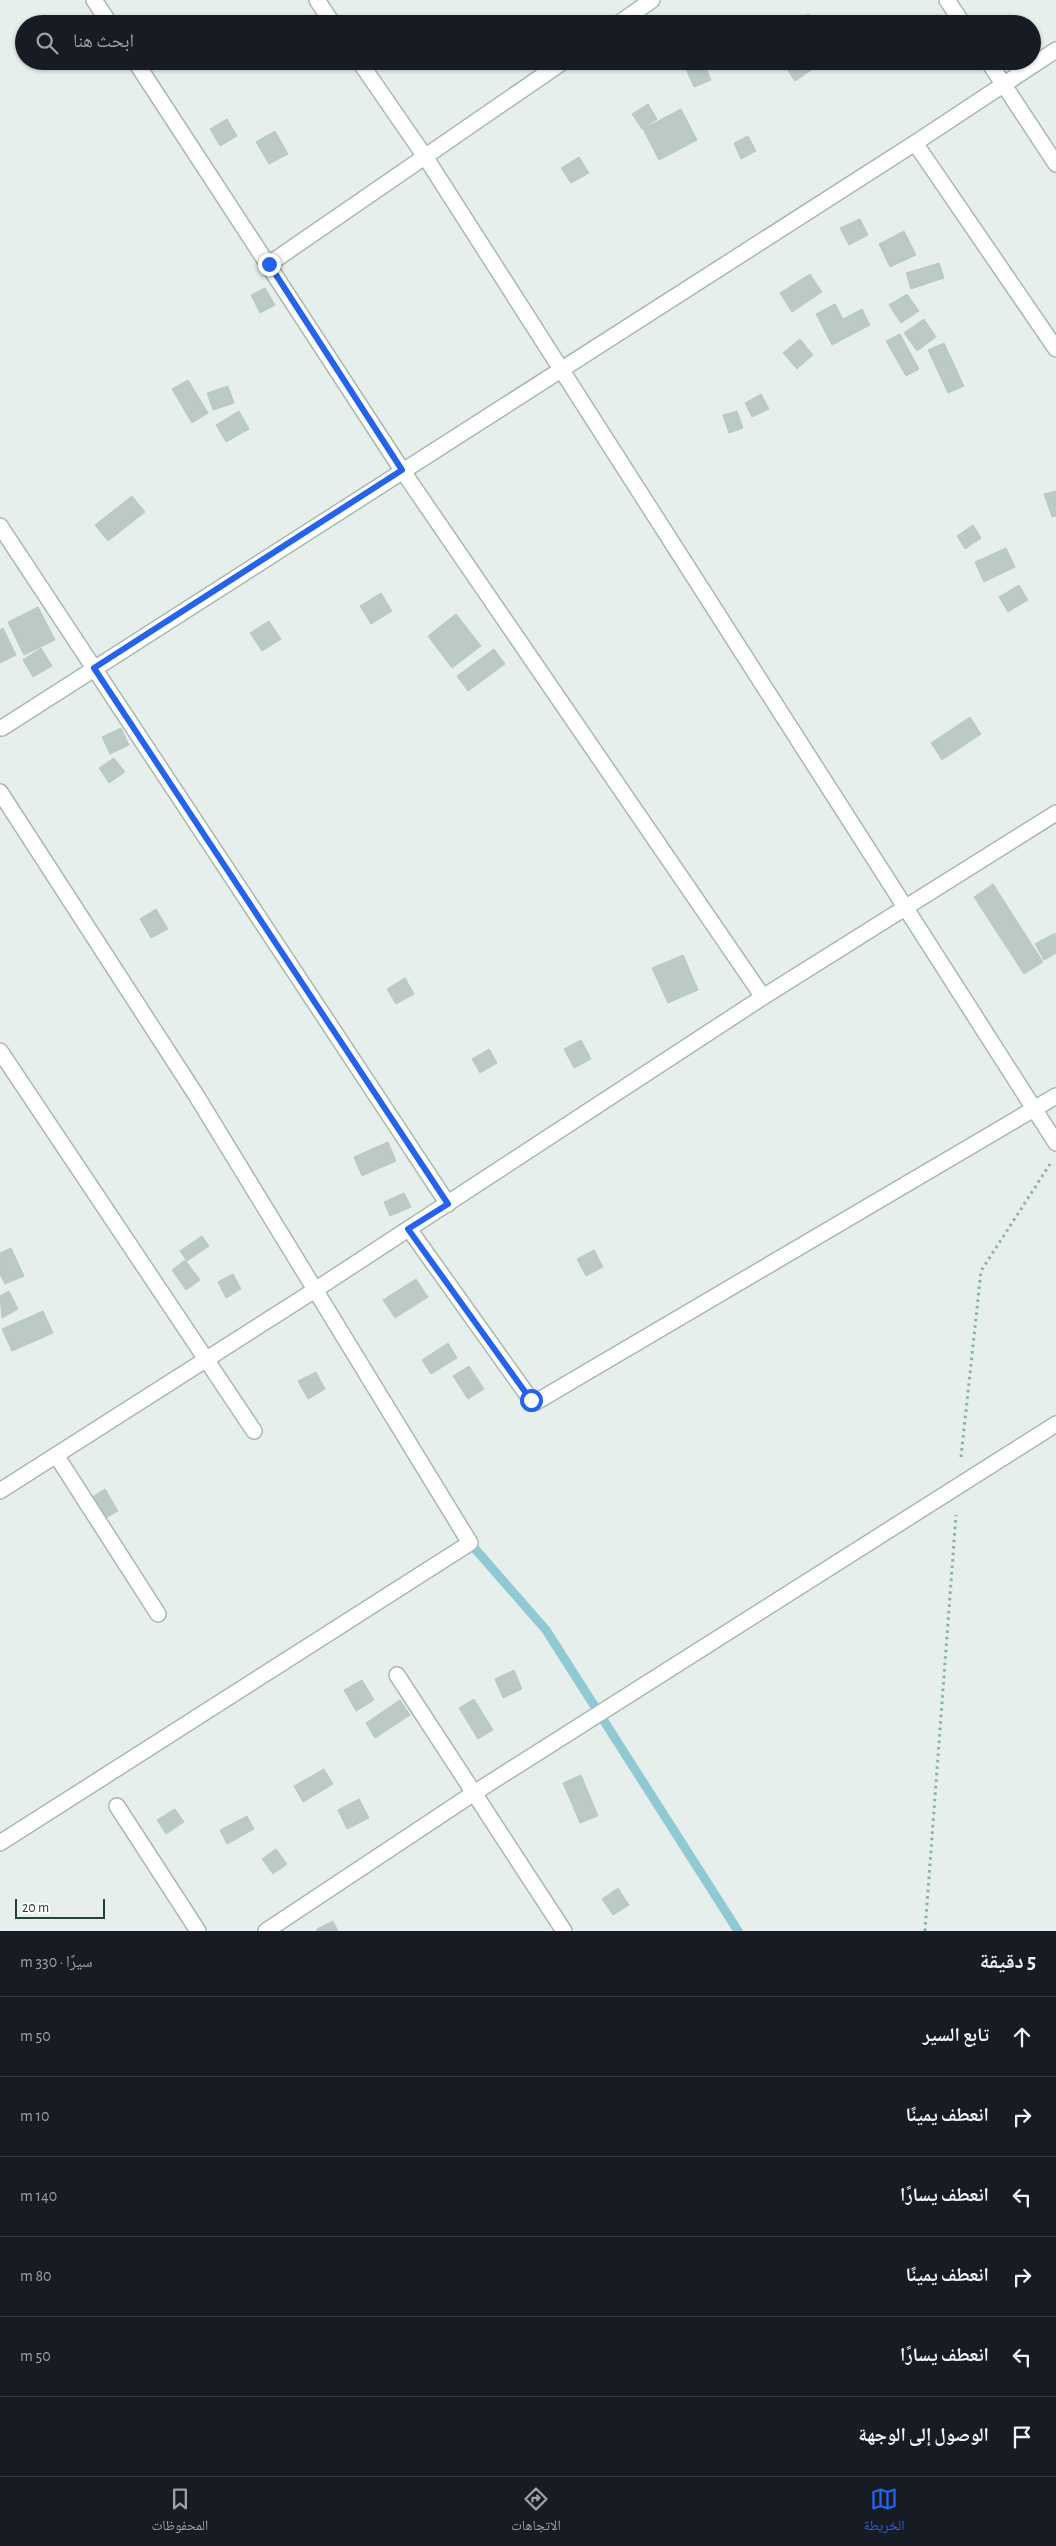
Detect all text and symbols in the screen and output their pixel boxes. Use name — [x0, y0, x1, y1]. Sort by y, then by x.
search box — [15, 15, 1041, 70]
icon: search — [33, 29, 61, 57]
text: ابحث هنا — [73, 32, 134, 51]
route end — [258, 253, 281, 276]
route start — [520, 1389, 543, 1412]
scale bar — [15, 1896, 105, 1919]
text: 20 m — [22, 1901, 49, 1915]
text: 5 دقيقة — [980, 1951, 1036, 1972]
text: سيرًا · 330 m — [20, 1954, 93, 1970]
icon: ahead — [1008, 2023, 1036, 2051]
text: تابع السير — [923, 2026, 989, 2045]
text: 50 m — [20, 2028, 51, 2044]
icon: right — [1008, 2103, 1036, 2131]
text: انعطف يمينًا — [906, 2106, 989, 2125]
text: 10 m — [20, 2108, 49, 2124]
icon: left — [1008, 2183, 1036, 2211]
text: انعطف يسارًا — [900, 2186, 989, 2205]
text: 140 m — [20, 2188, 57, 2204]
icon: right — [1008, 2263, 1036, 2291]
text: انعطف يمينًا — [906, 2266, 989, 2285]
text: 80 m — [20, 2268, 52, 2284]
icon: left — [1008, 2343, 1036, 2371]
text: انعطف يسارًا — [900, 2346, 989, 2365]
text: 50 m — [20, 2348, 51, 2364]
icon: arrive — [1008, 2423, 1036, 2451]
text: الوصول إلى الوجهة — [858, 2426, 989, 2445]
tab: المحفوظات — [151, 2485, 208, 2539]
tab: الاتجاهات — [511, 2485, 561, 2539]
tab: الخريطة — [863, 2485, 905, 2539]

